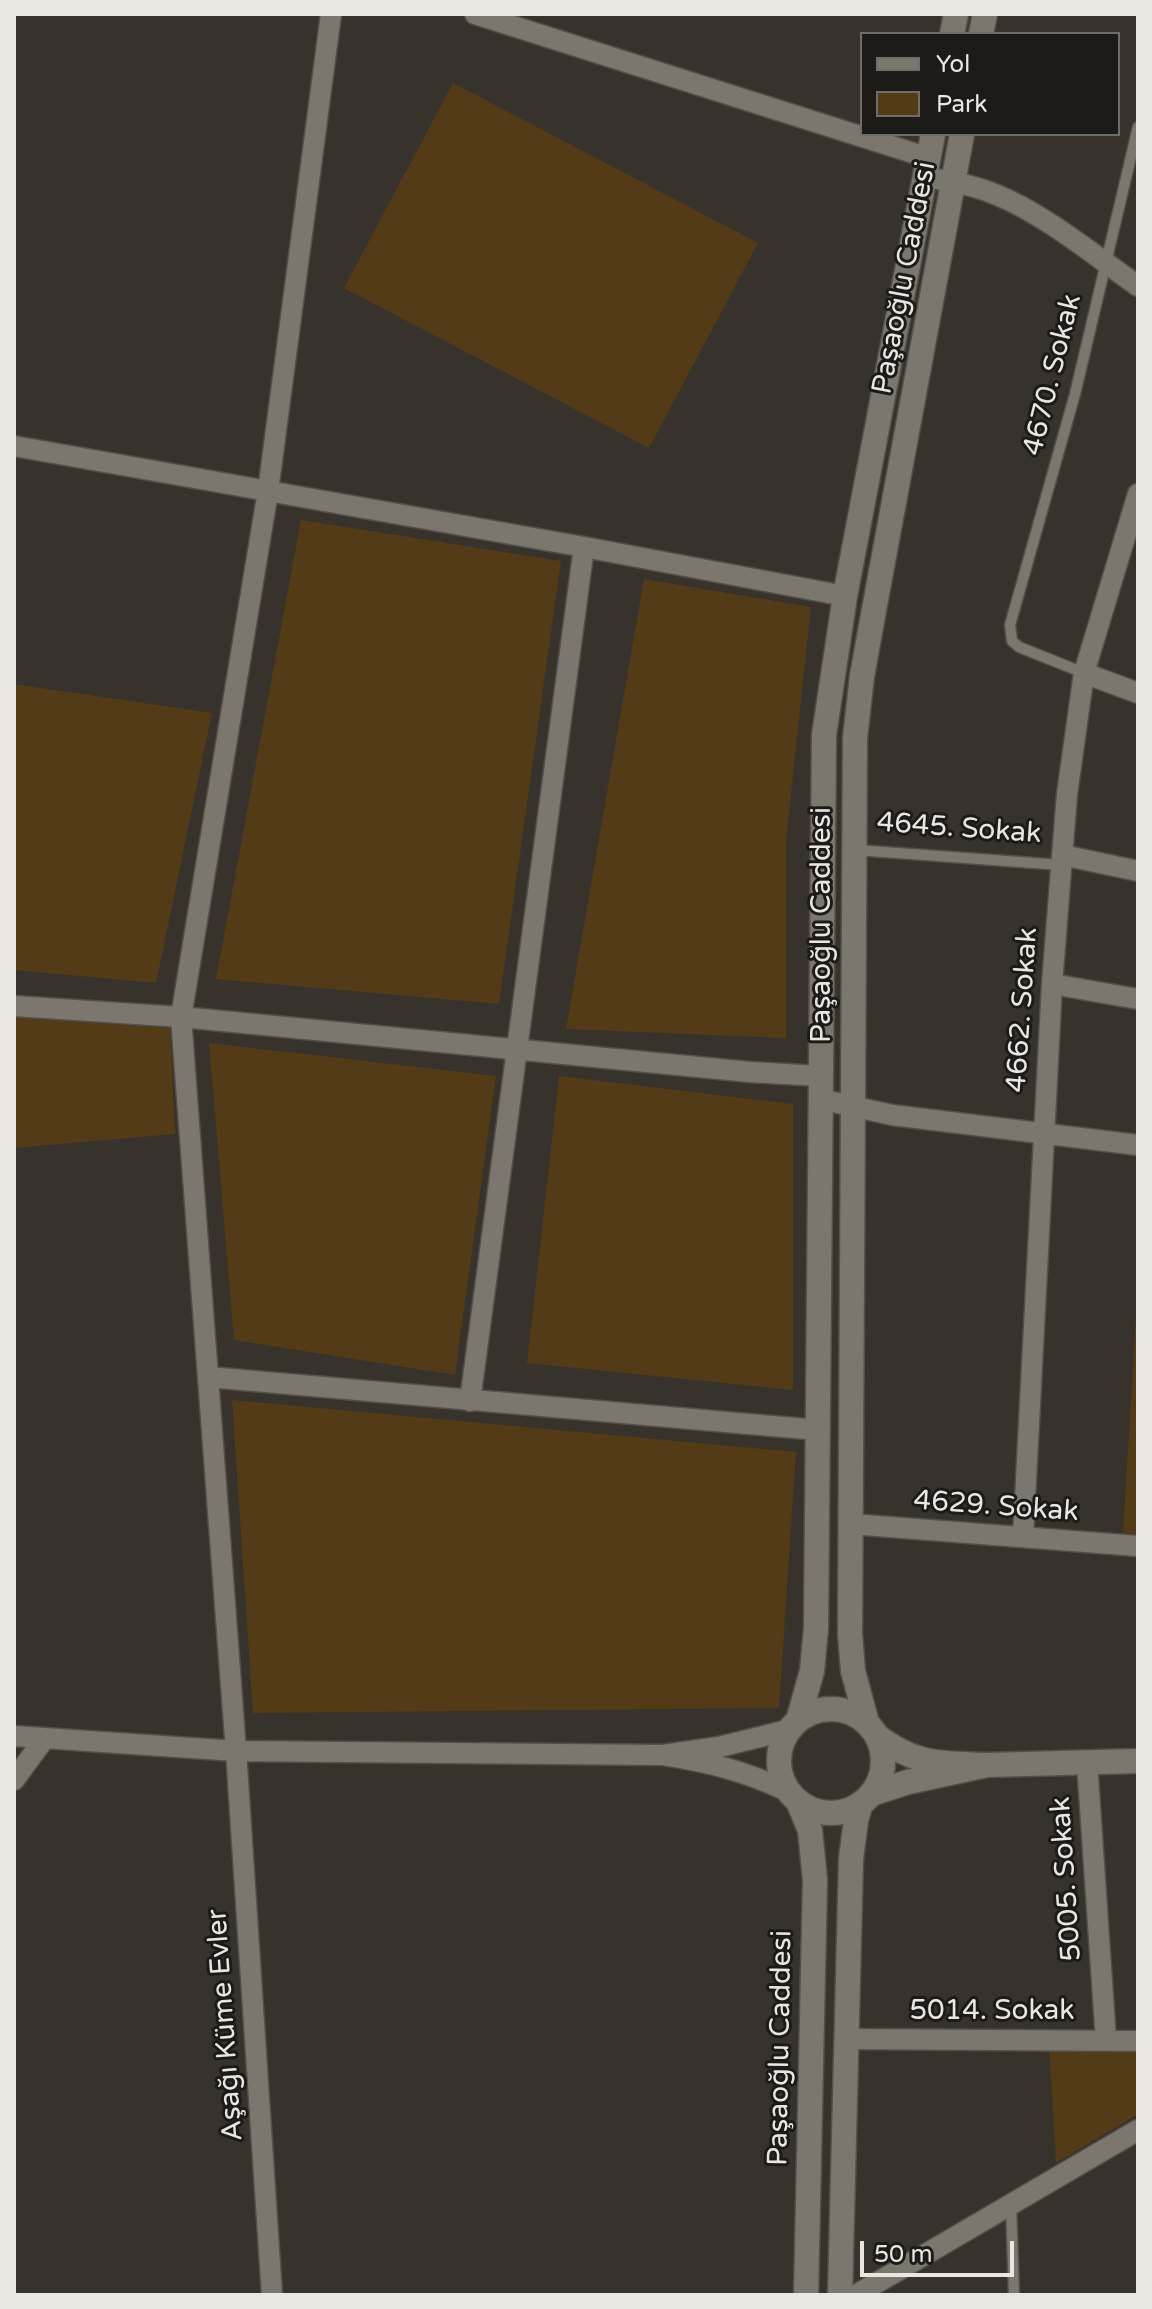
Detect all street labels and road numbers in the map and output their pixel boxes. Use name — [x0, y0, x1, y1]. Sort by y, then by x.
street label: Paşaoğlu Caddesi — [866, 159, 944, 397]
street label: 4670. Sokak — [1017, 291, 1089, 459]
street label: 4645. Sokak — [876, 806, 1042, 852]
street label: Paşaoğlu Caddesi — [806, 807, 840, 1043]
street label: 4662. Sokak — [1000, 926, 1046, 1094]
street label: 4629. Sokak — [912, 1484, 1080, 1530]
street label: 5005. Sokak — [1044, 1796, 1090, 1962]
street label: Aşağı Küme Evler — [201, 1908, 251, 2142]
street label: Paşaoğlu Caddesi — [762, 1930, 800, 2166]
street label: 5014. Sokak — [909, 1995, 1075, 2029]

